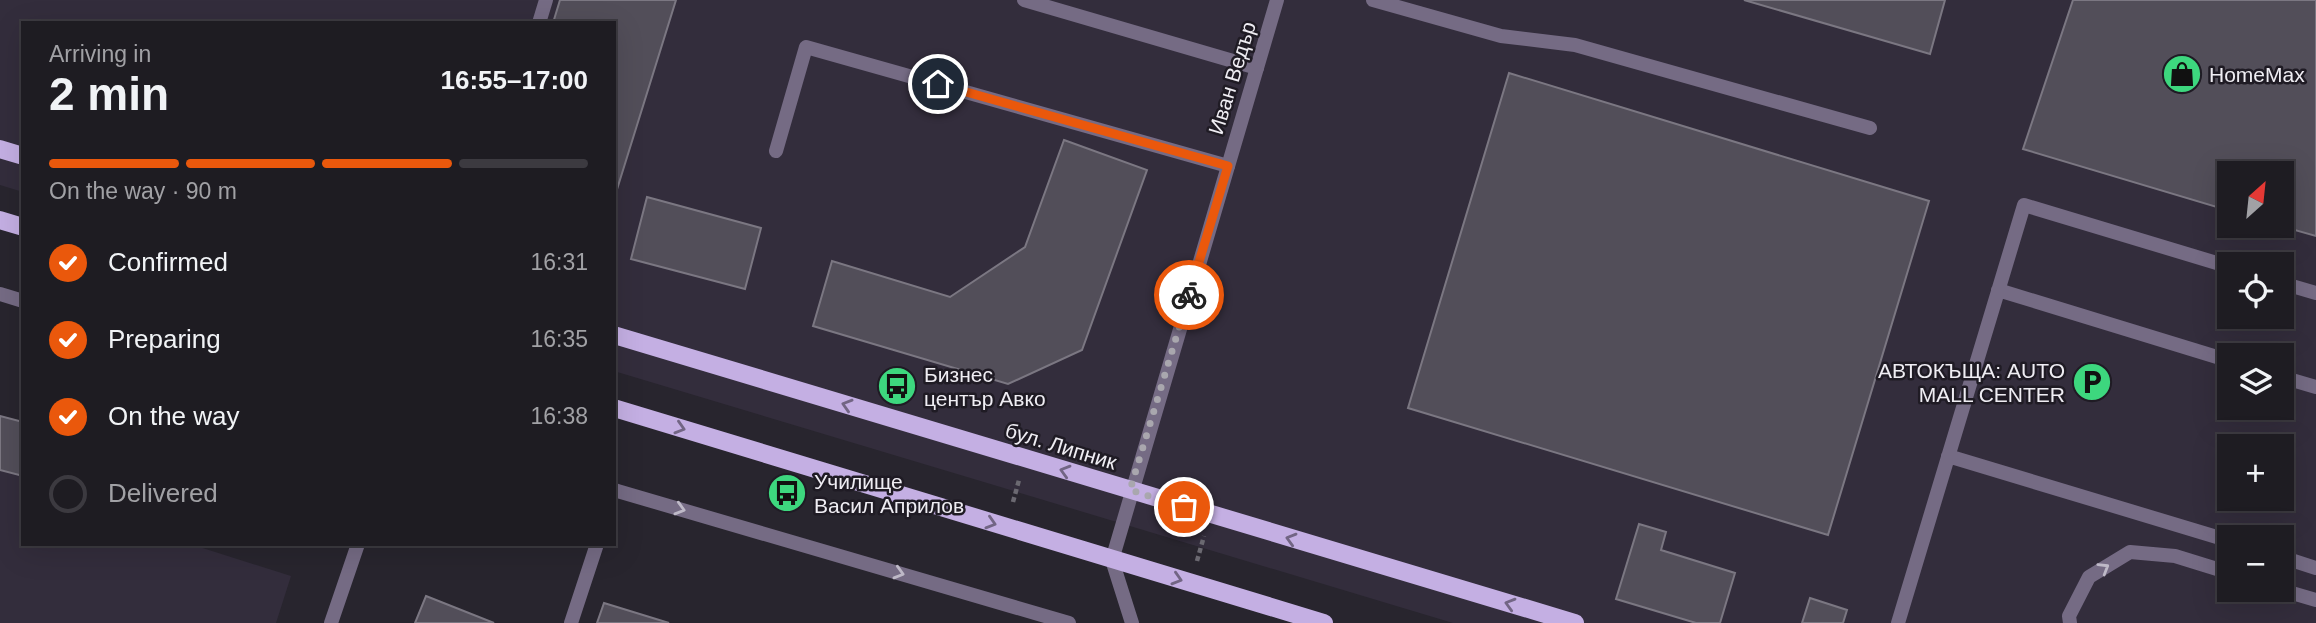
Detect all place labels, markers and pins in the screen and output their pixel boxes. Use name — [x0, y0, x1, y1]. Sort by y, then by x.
shop icon: HomeMax — [2161, 53, 2203, 95]
pin — [908, 54, 968, 114]
place label: HomeMax — [2209, 63, 2305, 86]
place label: АВТОКЪЩА: AUTO MALL CENTER — [1878, 359, 2065, 406]
parking icon: АВТОКЪЩА: AUTO MALL CENTER — [2071, 361, 2113, 403]
place label: Бизнес център Авко — [924, 363, 1046, 410]
bus stop icon: Бизнес център Авко — [876, 365, 918, 407]
place label: Училище Васил Априлов — [814, 470, 964, 517]
bus stop icon: Училище Васил Априлов — [766, 472, 808, 514]
pin — [1154, 477, 1214, 537]

